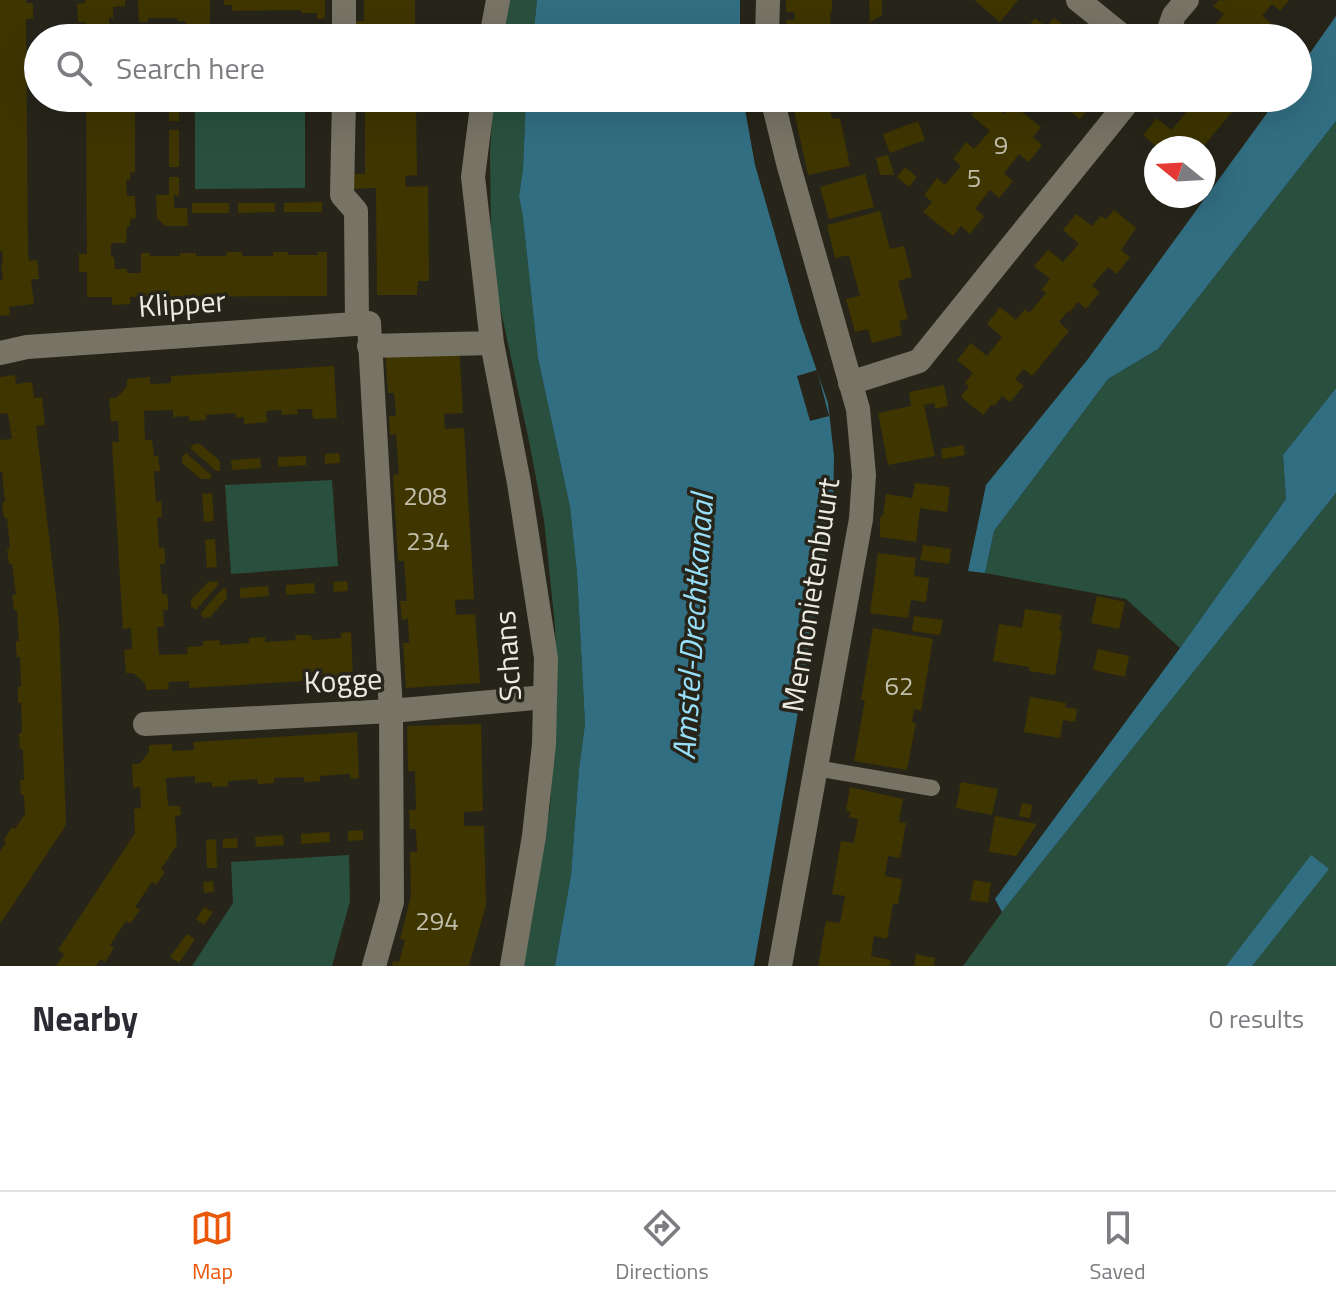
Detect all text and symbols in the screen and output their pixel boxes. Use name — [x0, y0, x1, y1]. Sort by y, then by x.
search box — [24, 24, 1312, 112]
text: Search here — [116, 45, 265, 91]
icon: search — [52, 46, 96, 90]
house number: 9 — [994, 125, 1008, 164]
north arrow — [1144, 136, 1216, 208]
house number: 5 — [967, 158, 981, 197]
street label: Klipper — [137, 277, 227, 329]
street label: Mennonietenbuurt — [769, 474, 851, 715]
house number: 208 — [403, 476, 447, 515]
water label: Amstel-Drechtkanaal — [659, 489, 725, 761]
house number: 234 — [406, 521, 450, 560]
street label: Schans — [481, 609, 533, 703]
street label: Kogge — [303, 655, 383, 705]
house number: 62 — [884, 666, 914, 705]
house number: 294 — [415, 901, 459, 940]
text: Nearby — [32, 992, 138, 1044]
text: 0 results — [1209, 999, 1304, 1038]
tab: Map — [190, 1206, 234, 1288]
tab: Directions — [615, 1206, 709, 1288]
tab: Saved — [1090, 1206, 1146, 1288]

